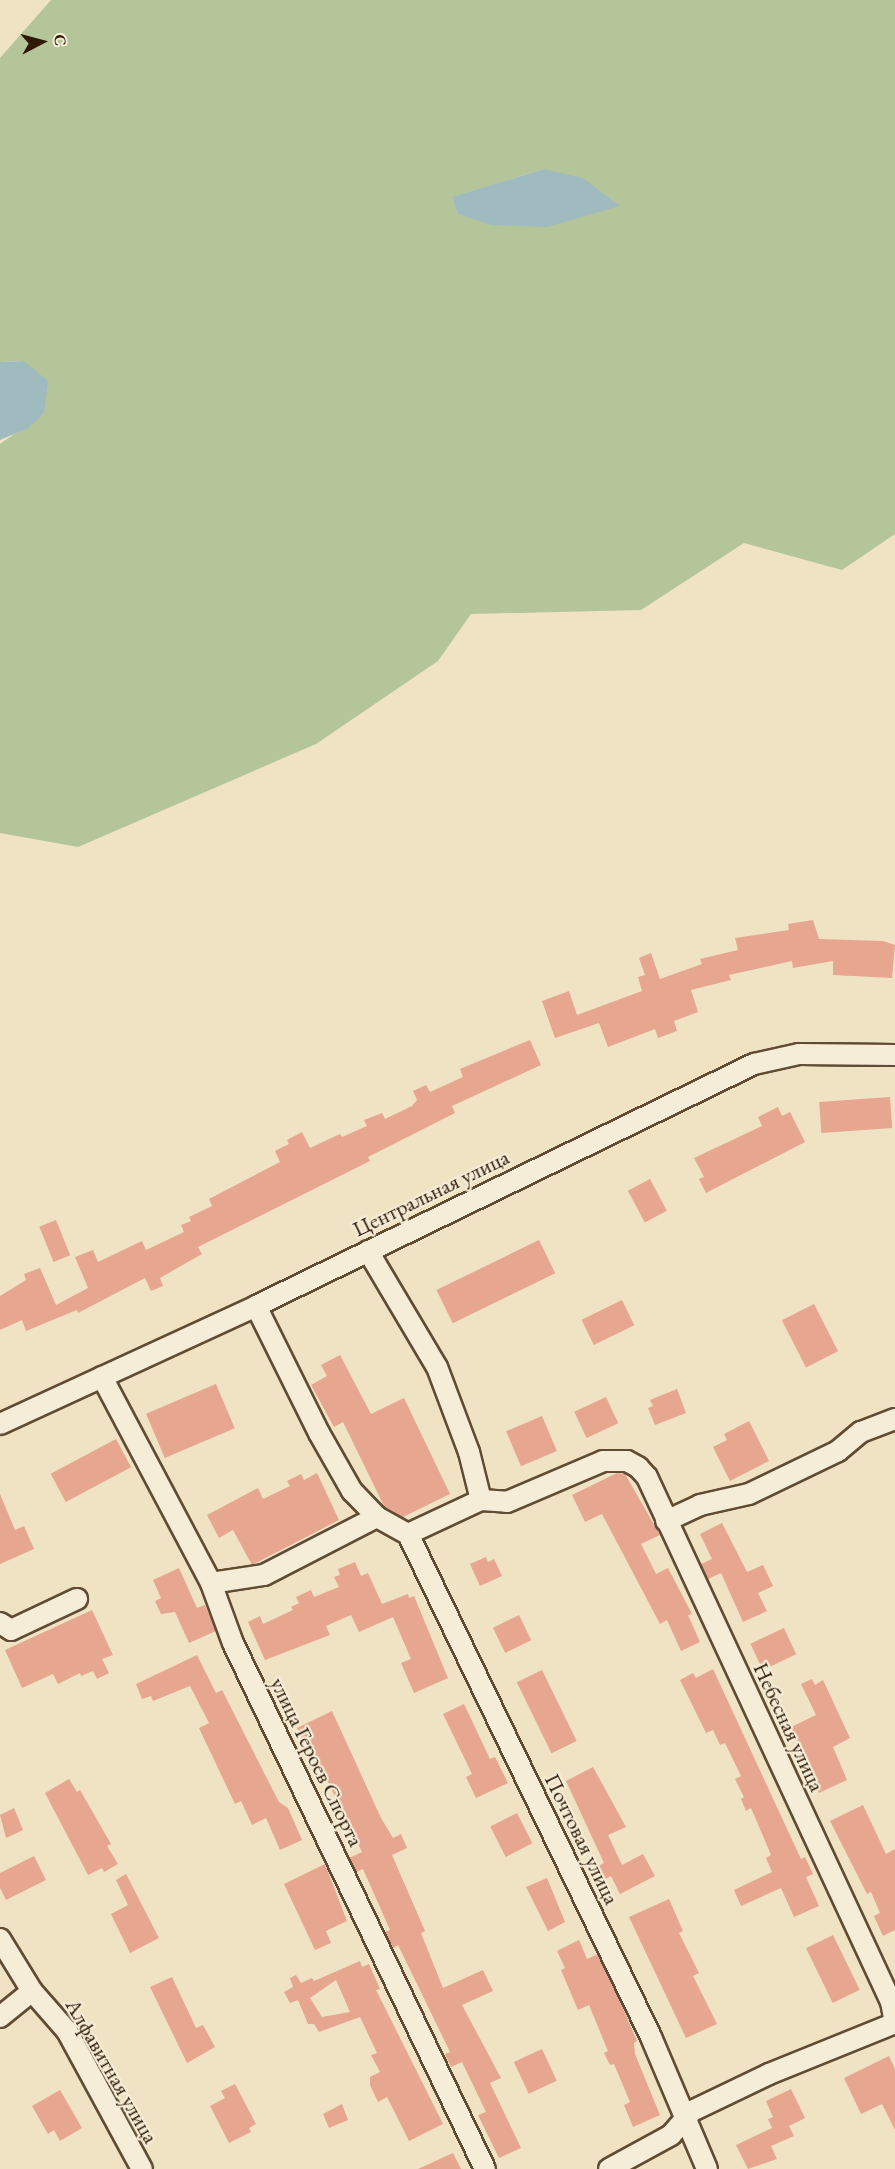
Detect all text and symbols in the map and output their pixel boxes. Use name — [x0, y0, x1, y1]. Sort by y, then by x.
north arrow — [12, 12, 72, 72]
text: С — [49, 33, 71, 47]
street label: Центральная улица — [348, 1144, 514, 1242]
street label: Небесная улица — [748, 1658, 830, 1796]
street label: улица Героев Спорта — [265, 1673, 369, 1851]
street label: Почтовая улица — [539, 1769, 625, 1909]
street label: Алфавитная улица — [60, 1994, 164, 2148]

